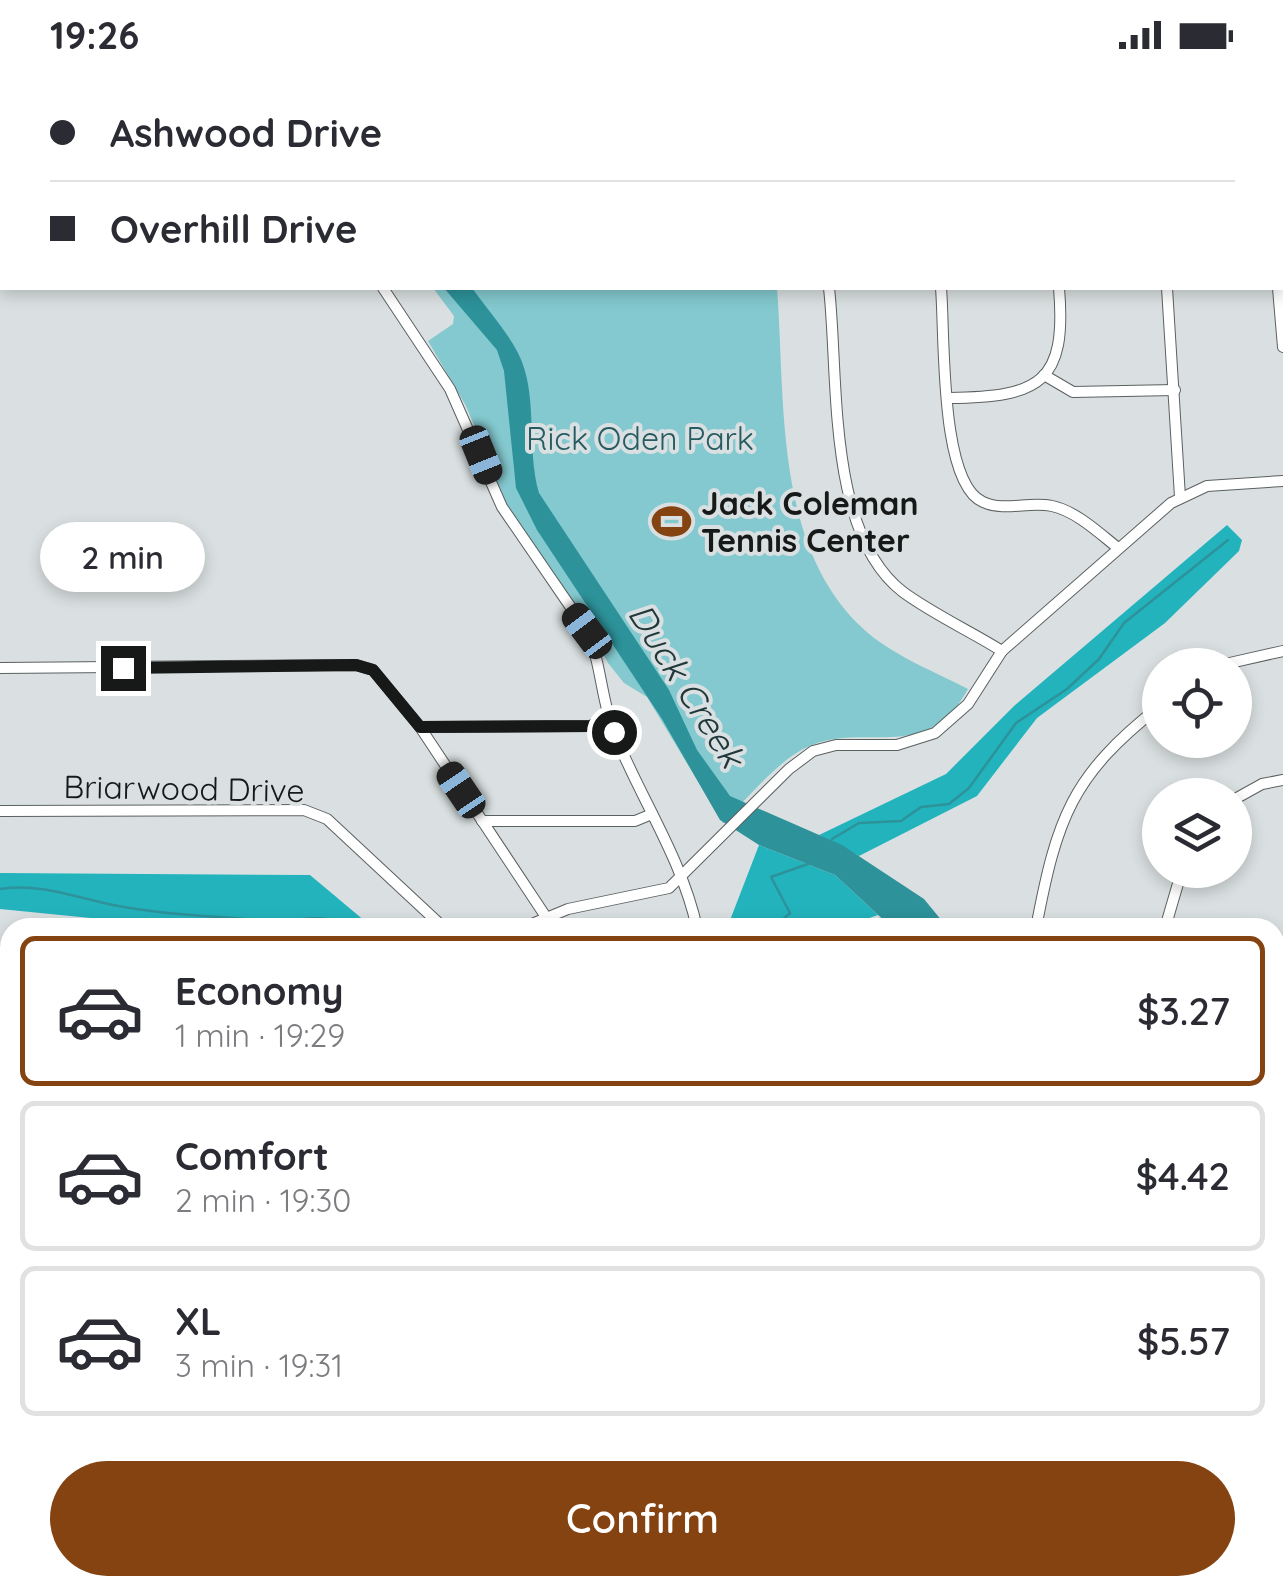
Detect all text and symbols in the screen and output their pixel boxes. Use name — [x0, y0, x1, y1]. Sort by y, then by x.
text: 19:26 — [50, 11, 139, 59]
text: Ashwood Drive — [110, 109, 382, 157]
text: Overhill Drive — [110, 205, 358, 253]
park label: Rick Oden Park — [526, 418, 754, 458]
car — [456, 422, 506, 488]
place label: Jack Coleman Tennis Center — [701, 483, 918, 560]
sports icon: Jack Coleman Tennis Center — [650, 500, 692, 542]
callout: 2 min — [41, 523, 206, 593]
text: 2 min — [81, 537, 164, 577]
water label: Duck Creek — [619, 595, 756, 778]
car — [557, 598, 617, 664]
route end — [101, 646, 146, 691]
map controls — [1142, 648, 1252, 888]
button: locate — [1142, 648, 1252, 758]
route start — [592, 710, 637, 755]
car — [432, 757, 490, 823]
street label: Briarwood Drive — [63, 766, 305, 810]
button: layers — [1142, 778, 1252, 888]
icon: car — [55, 966, 145, 1056]
text: Economy — [175, 967, 344, 1015]
text: $3.27 — [1137, 987, 1230, 1035]
text: 1 min · 19:29 — [175, 1015, 345, 1055]
icon: car — [55, 1131, 145, 1221]
text: Comfort — [175, 1132, 329, 1180]
text: $4.42 — [1136, 1152, 1230, 1200]
text: 2 min · 19:30 — [175, 1180, 351, 1220]
icon: car — [55, 1296, 145, 1386]
text: XL — [175, 1297, 221, 1345]
text: $5.57 — [1137, 1317, 1230, 1365]
text: 3 min · 19:31 — [175, 1345, 343, 1385]
button: Confirm — [50, 1461, 1235, 1576]

